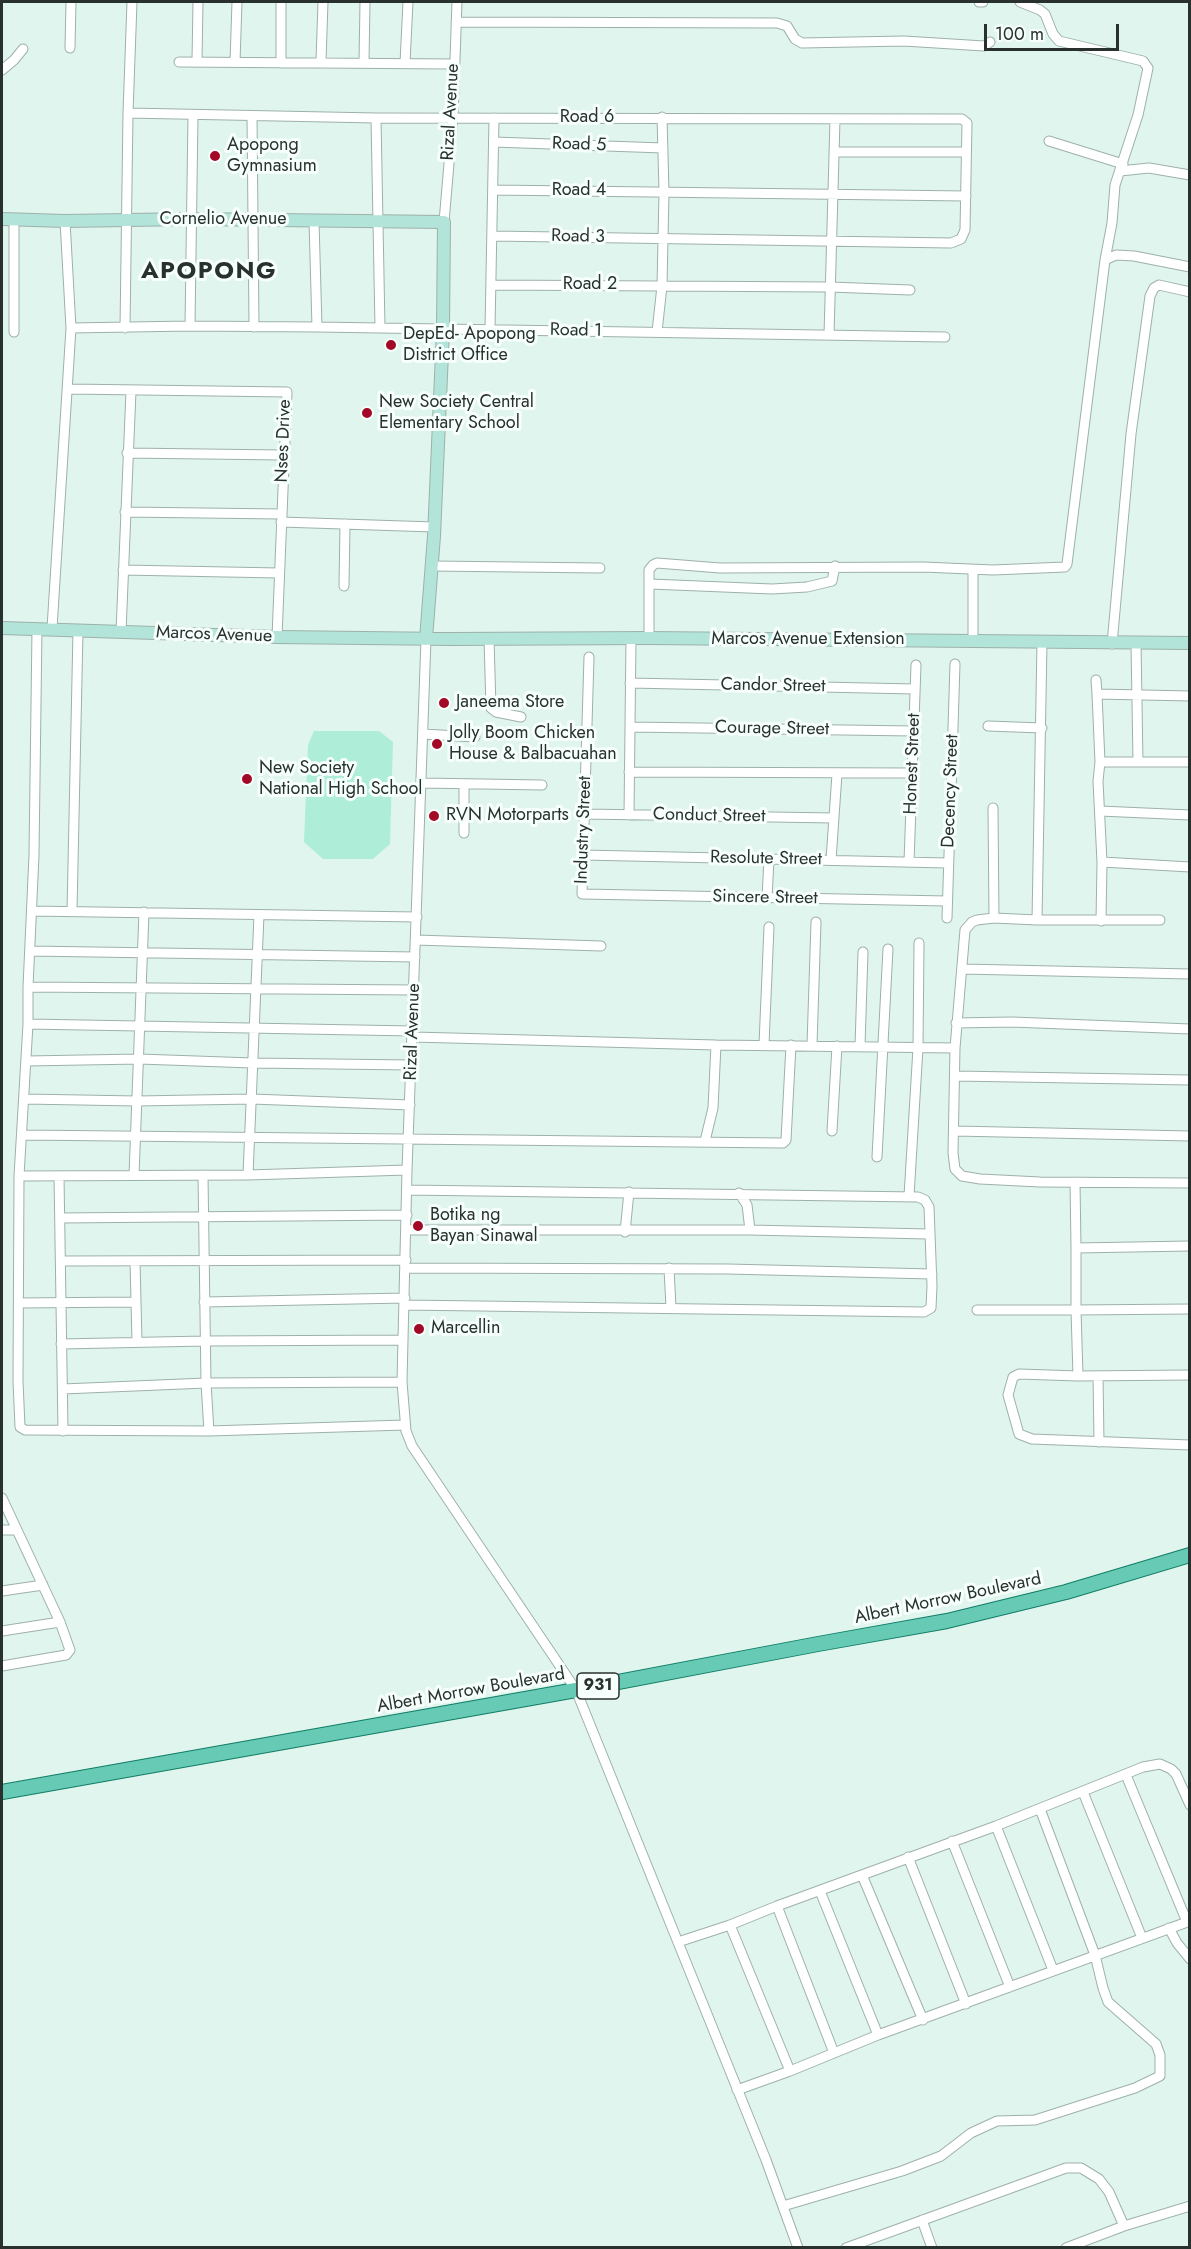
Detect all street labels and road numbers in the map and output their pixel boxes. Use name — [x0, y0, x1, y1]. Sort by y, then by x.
street label: Rizal Avenue — [438, 63, 464, 161]
street label: Road 6 — [560, 107, 614, 129]
street label: Road 5 — [551, 133, 607, 157]
street label: Road 4 — [552, 180, 606, 202]
street label: Cornelio Avenue — [159, 209, 287, 231]
street label: Road 3 — [551, 226, 605, 248]
street label: Road 2 — [563, 274, 617, 296]
street label: Road 1 — [550, 320, 602, 342]
street label: Nses Drive — [272, 399, 296, 483]
street label: Marcos Avenue — [156, 622, 272, 648]
street label: Marcos Avenue Extension — [711, 629, 905, 651]
street label: Candor Street — [720, 674, 826, 698]
street label: Honest Street — [900, 713, 926, 815]
street label: Courage Street — [715, 717, 829, 741]
street label: Decency Street — [938, 734, 964, 848]
street label: Industry Street — [571, 776, 597, 884]
street label: Conduct Street — [653, 804, 765, 828]
street label: Resolute Street — [710, 847, 822, 871]
street label: Sincere Street — [712, 886, 818, 910]
street label: Rizal Avenue — [401, 983, 425, 1081]
street label: Albert Morrow Boulevard — [853, 1569, 1043, 1629]
street label: Albert Morrow Boulevard — [375, 1664, 567, 1718]
road number: 931 — [577, 1673, 619, 1699]

